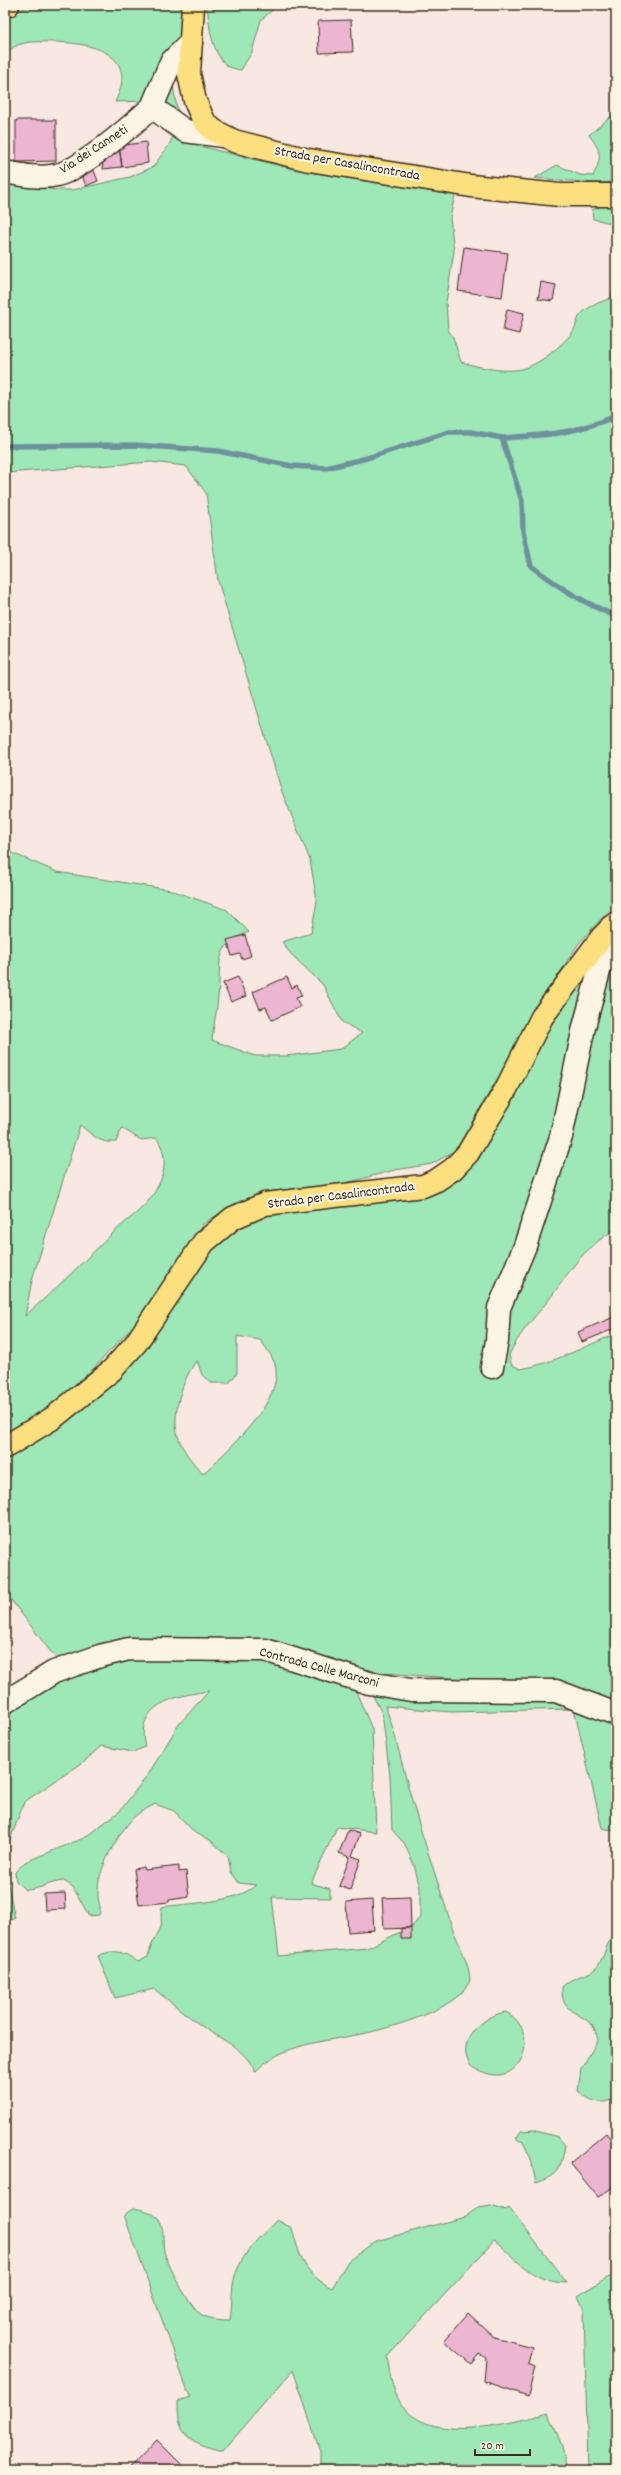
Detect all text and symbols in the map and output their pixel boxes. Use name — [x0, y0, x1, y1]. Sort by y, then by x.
street label: Via dei Canneti — [56, 120, 132, 180]
street label: Strada per Casalincontrada — [273, 141, 422, 187]
street label: Strada per Casalincontrada — [267, 1177, 416, 1215]
street label: Contrada Colle Marconi — [257, 1642, 381, 1694]
scale bar — [475, 2431, 530, 2457]
text: 20 m — [481, 2438, 504, 2455]

